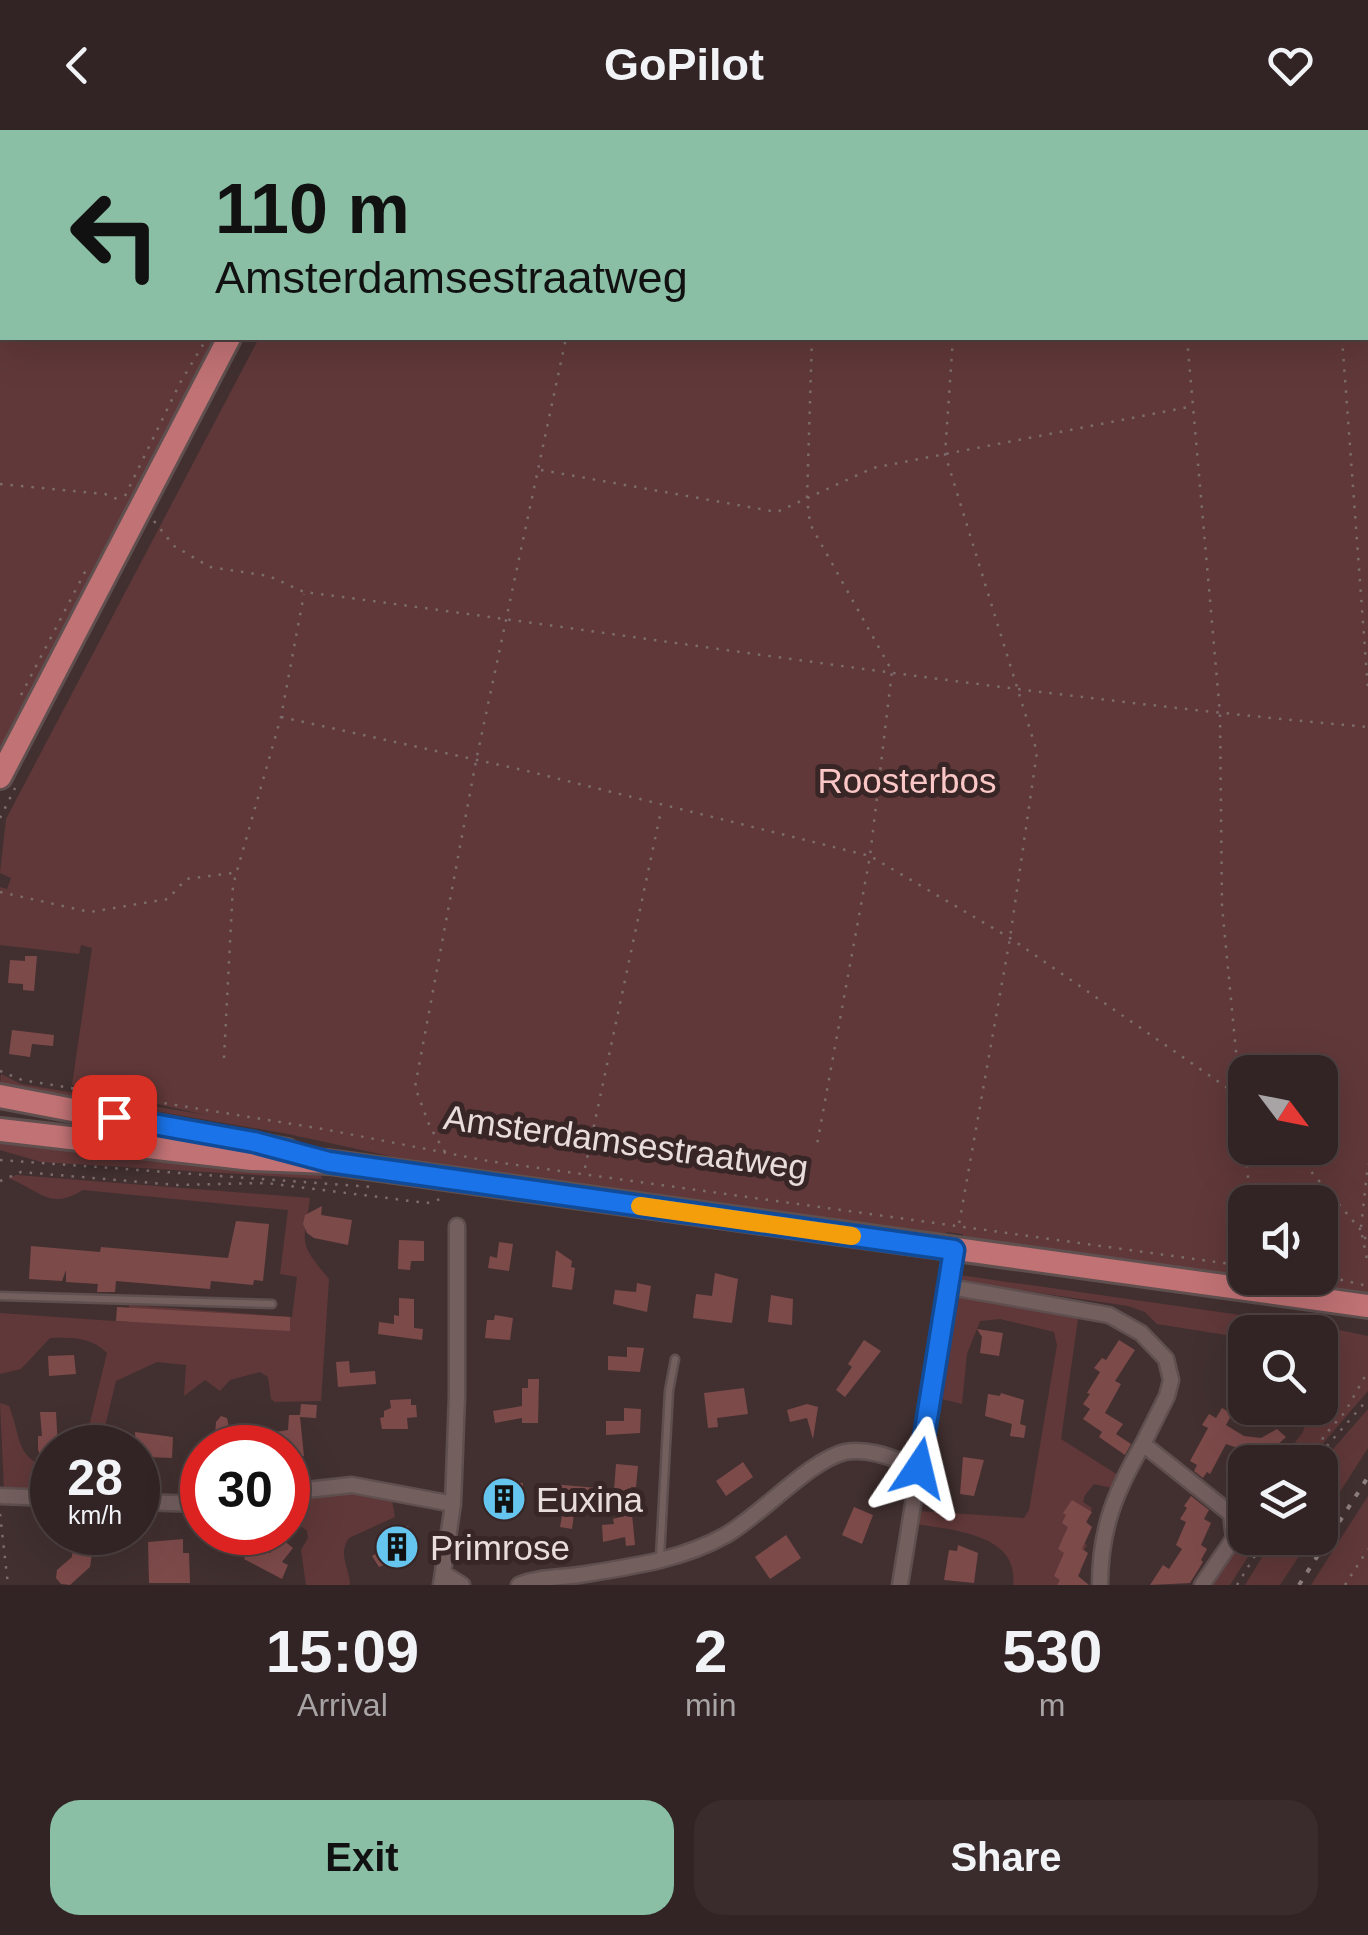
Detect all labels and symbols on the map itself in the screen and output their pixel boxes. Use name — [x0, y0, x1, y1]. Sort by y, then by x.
park label: Roosterbos — [818, 761, 996, 800]
north arrow — [1228, 1055, 1338, 1165]
pin — [72, 1075, 157, 1160]
street label: Amsterdamsestraatweg — [441, 1097, 811, 1187]
position arrow — [867, 1416, 971, 1520]
speed limit sign: 30 — [180, 1425, 310, 1555]
building icon: Euxina — [481, 1476, 527, 1522]
place label: Euxina — [536, 1480, 644, 1519]
building icon: Primrose — [374, 1524, 420, 1570]
place label: Primrose — [430, 1528, 570, 1567]

